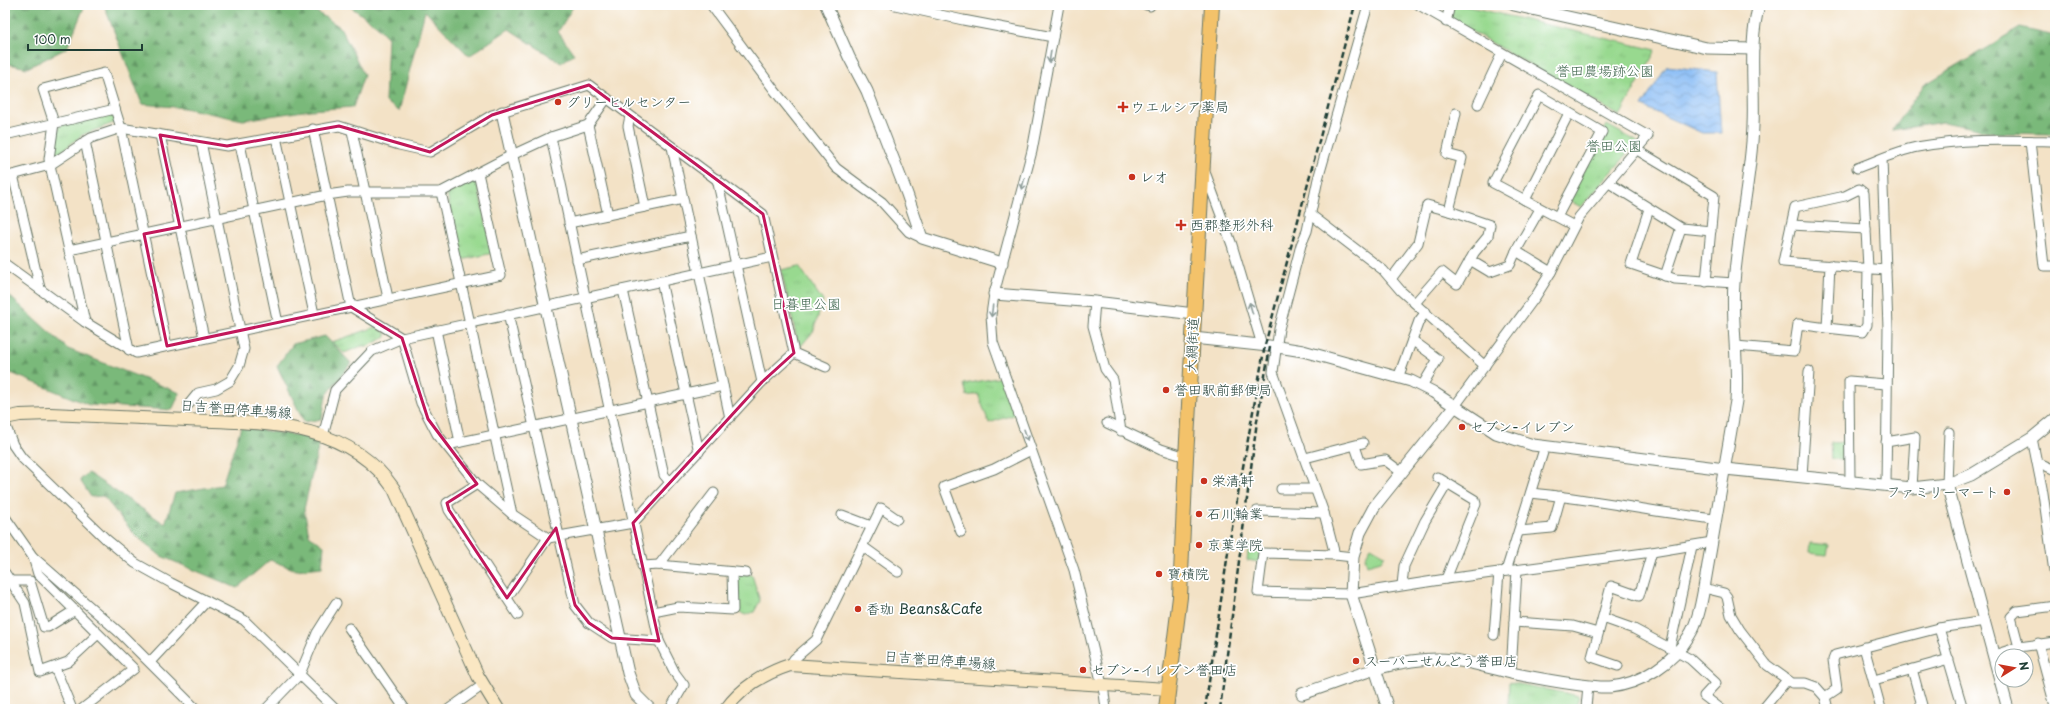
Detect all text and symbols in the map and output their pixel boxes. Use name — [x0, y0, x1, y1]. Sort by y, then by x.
scale bar — [28, 26, 142, 52]
text: 100 m — [34, 30, 71, 48]
one-way arrow — [1046, 50, 1054, 63]
park label: 誉田農場跡公園 — [1556, 60, 1654, 81]
place label: グリーヒルセンター — [566, 91, 691, 112]
place label: ウエルシア薬局 — [1131, 96, 1229, 117]
marker: グリーヒルセンター — [553, 97, 563, 107]
marker: ウエルシア薬局 — [1118, 102, 1128, 112]
park label: 誉田公園 — [1586, 135, 1642, 156]
place label: レオ — [1140, 166, 1168, 187]
marker: レオ — [1127, 172, 1137, 182]
one-way arrow — [1019, 178, 1026, 191]
place label: 西郡整形外科 — [1190, 214, 1274, 235]
marker: 西郡整形外科 — [1175, 219, 1187, 231]
park label: 日暮里公園 — [771, 293, 841, 314]
one-way arrow — [1247, 301, 1254, 314]
one-way arrow — [988, 304, 996, 317]
street label: 大網街道 — [1180, 316, 1203, 373]
place label: 誉田駅前郵便局 — [1174, 379, 1272, 400]
marker: 誉田駅前郵便局 — [1161, 385, 1171, 395]
street label: 日吉誉田停車場線 — [179, 394, 293, 423]
place label: セブン-イレブン — [1470, 416, 1575, 437]
marker: セブン-イレブン — [1457, 422, 1467, 432]
one-way arrow — [1022, 428, 1030, 440]
place label: 栄清軒 — [1212, 470, 1254, 491]
marker: 栄清軒 — [1199, 476, 1209, 486]
place label: ファミリーマート — [1887, 481, 1999, 502]
marker: ファミリーマート — [2002, 487, 2012, 497]
place label: 石川輪業 — [1207, 503, 1263, 524]
marker: 石川輪業 — [1194, 509, 1204, 519]
place label: 京葉学院 — [1207, 534, 1263, 555]
marker: 京葉学院 — [1194, 540, 1204, 550]
place label: 寶積院 — [1167, 563, 1209, 584]
marker: 寶積院 — [1154, 569, 1164, 579]
place label: 香珈 Beans&Cafe — [866, 598, 982, 619]
marker: 香珈 Beans&Cafe — [853, 604, 863, 614]
street label: 日吉誉田停車場線 — [883, 645, 997, 674]
north arrow — [1994, 648, 2034, 688]
place label: スーパーせんどう誉田店 — [1364, 650, 1518, 671]
marker: スーパーせんどう誉田店 — [1351, 656, 1361, 666]
place label: セブン-イレブン誉田店 — [1091, 659, 1238, 680]
text: N — [2015, 660, 2034, 672]
marker: セブン-イレブン誉田店 — [1078, 665, 1088, 675]

